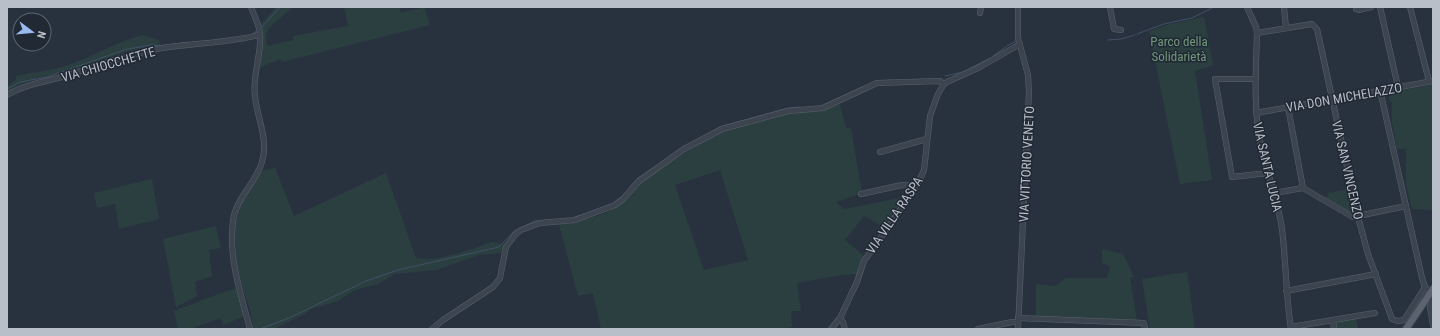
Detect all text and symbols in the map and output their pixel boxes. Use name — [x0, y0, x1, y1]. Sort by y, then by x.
north arrow — [12, 12, 52, 52]
text: N — [34, 30, 48, 40]
park label: Parco della Solidarietà — [1150, 34, 1208, 64]
street label: VIA CHIOCCHETTE — [59, 44, 157, 85]
street label: VIA DON MICHELAZZO — [1285, 80, 1403, 115]
street label: VIA VITTORIO VENETO — [1016, 105, 1037, 223]
street label: VIA SAN VINCENZO — [1329, 119, 1366, 221]
street label: VIA SANTA LUCIA — [1250, 121, 1285, 214]
street label: VIA VILLA RASPA — [863, 174, 926, 257]

